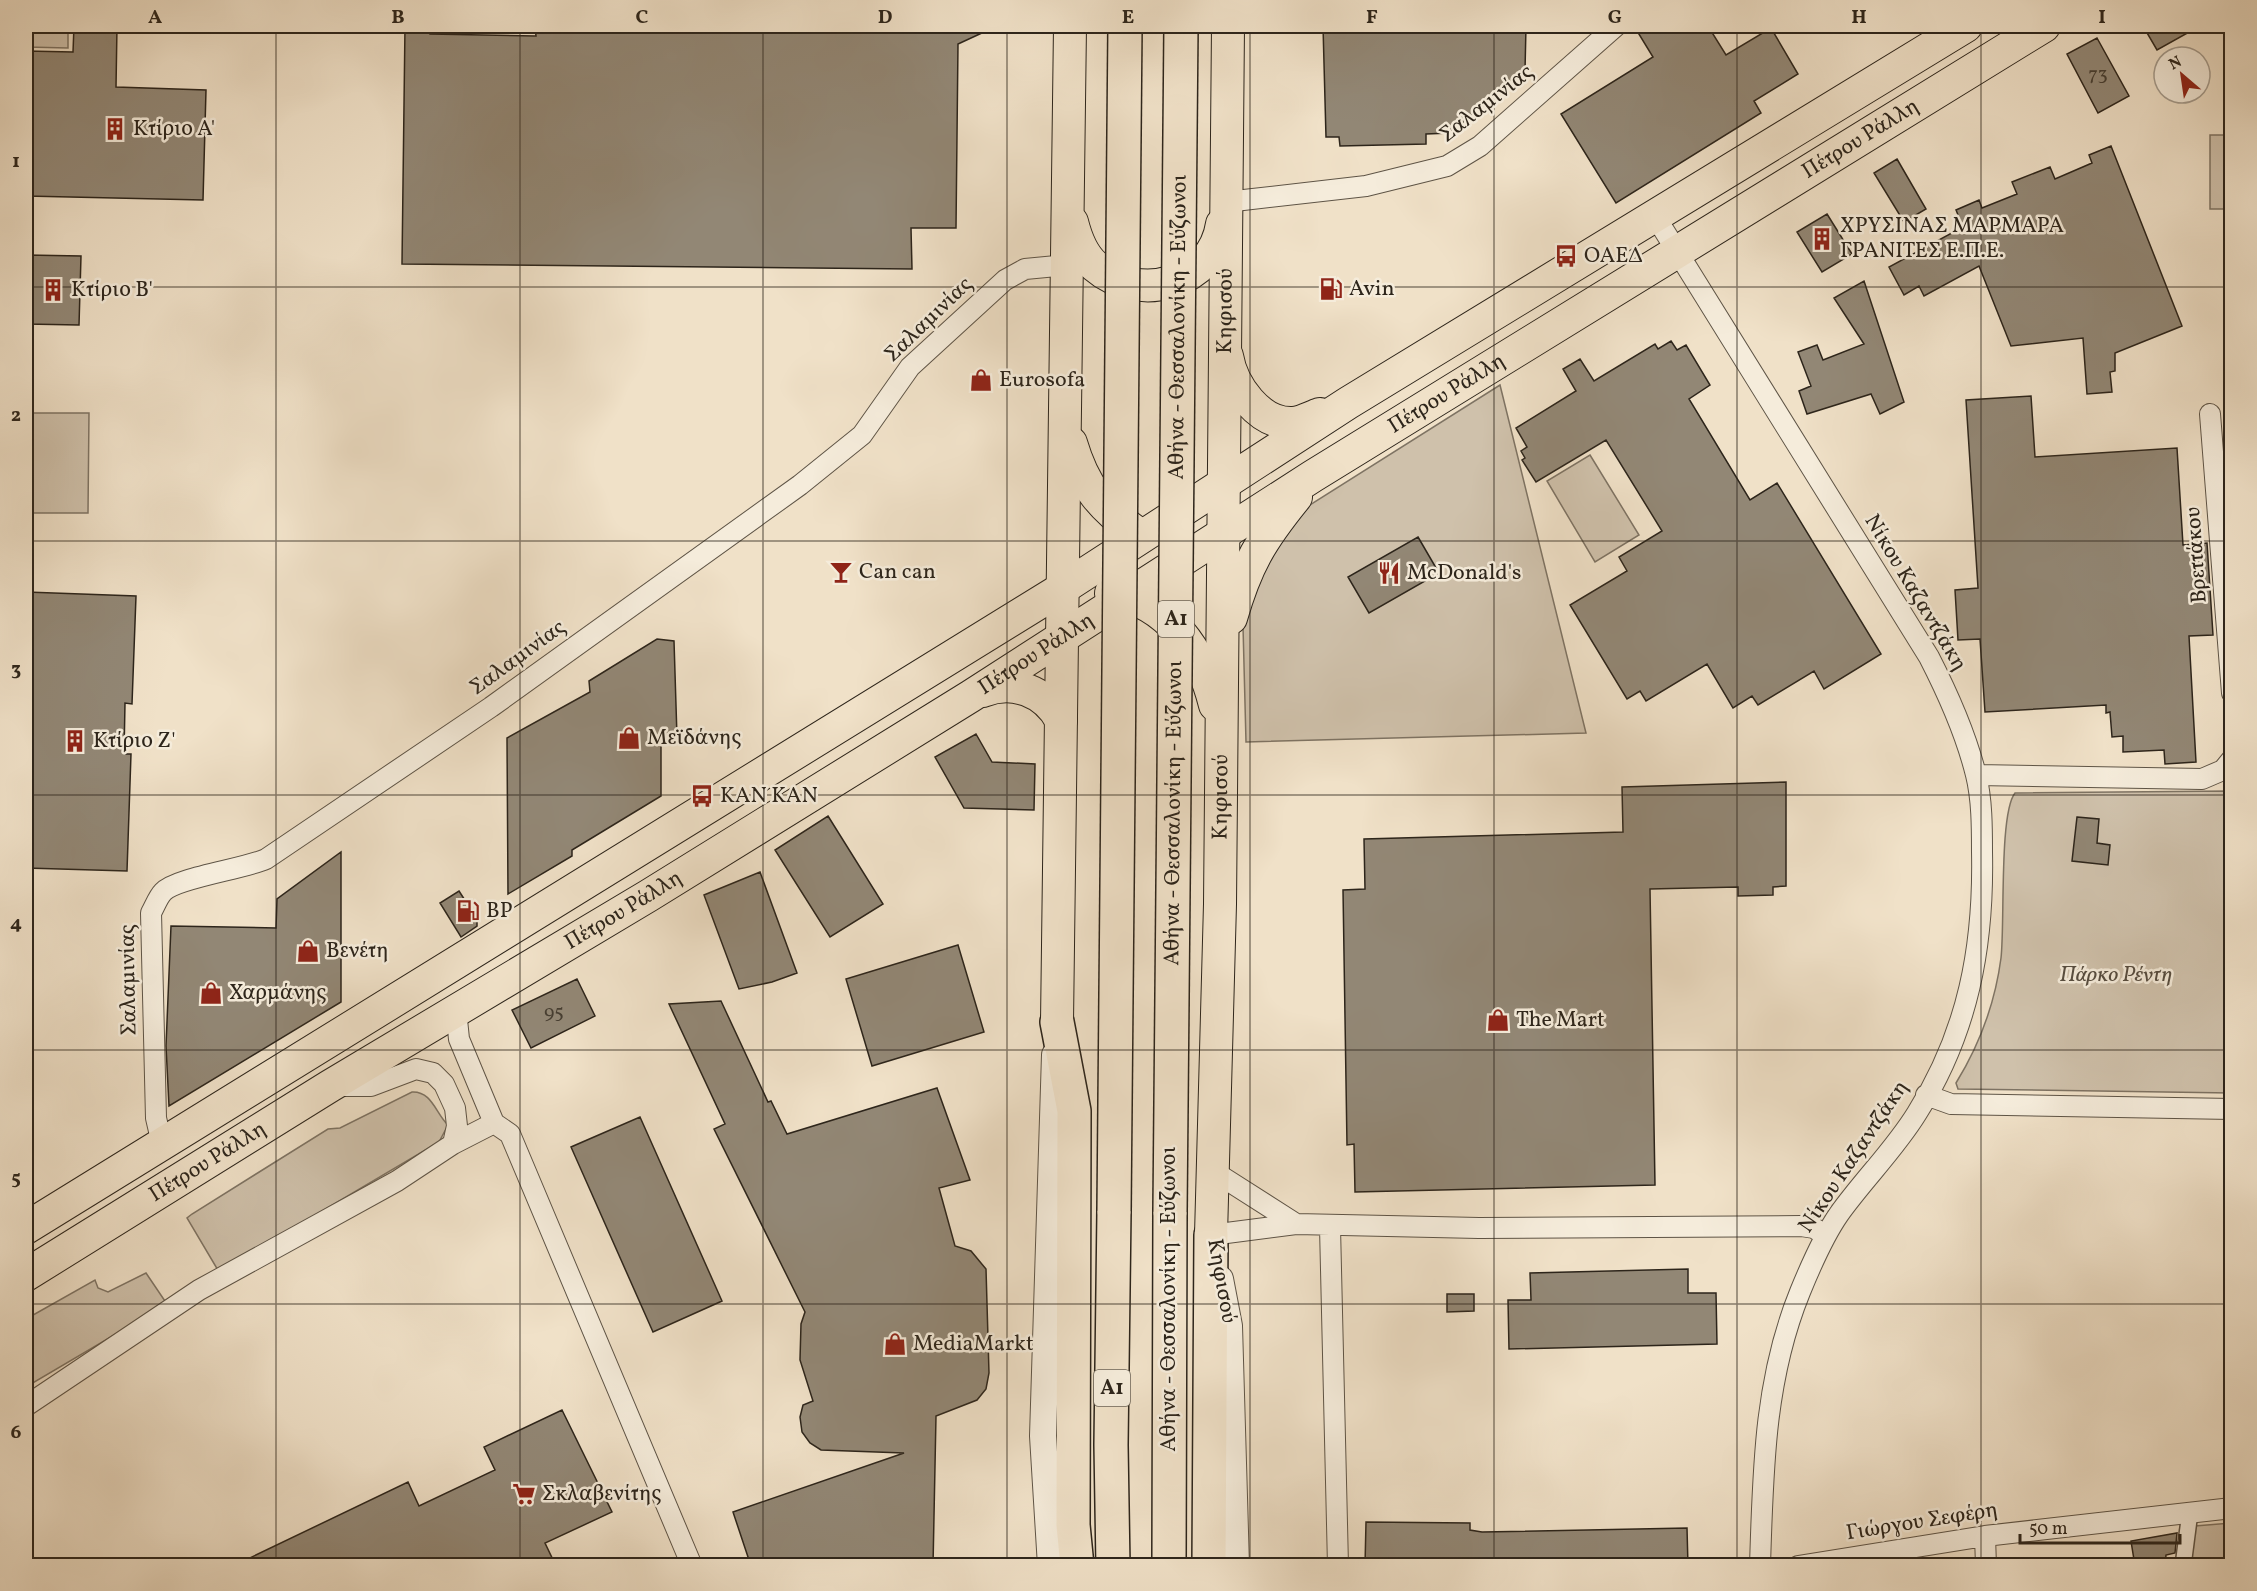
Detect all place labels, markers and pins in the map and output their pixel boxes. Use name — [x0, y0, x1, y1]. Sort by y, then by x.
place label: Κτίριο Α' — [133, 114, 215, 145]
building icon: Κτίριο Α' — [102, 116, 128, 142]
place label: ΧΡΥΣΙΝΑΣ ΜΑΡΜΑΡΑ ΓΡΑΝΙΤΕΣ Ε.Π.Ε. — [1840, 211, 2064, 267]
building icon: ΧΡΥΣΙΝΑΣ ΜΑΡΜΑΡΑ ΓΡΑΝΙΤΕΣ Ε.Π.Ε. — [1809, 226, 1835, 252]
place label: ΟΑΕΔ — [1584, 241, 1643, 272]
bus stop icon: ΟΑΕΔ — [1553, 243, 1579, 269]
place label: Avin — [1349, 274, 1395, 305]
place label: Κτίριο Β' — [71, 275, 153, 306]
fuel station icon: Avin — [1318, 276, 1344, 302]
building icon: Κτίριο Β' — [40, 277, 66, 303]
place label: Eurosofa — [999, 365, 1085, 396]
shop icon: Eurosofa — [968, 367, 994, 393]
place label: Can can — [859, 557, 936, 588]
place label: McDonald's — [1407, 558, 1522, 589]
bar icon: Can can — [828, 559, 854, 585]
restaurant icon: McDonald's — [1376, 560, 1402, 586]
place label: Μεϊδάνης — [647, 723, 741, 754]
shop icon: Μεϊδάνης — [616, 725, 642, 751]
place label: Κτίριο Ζ' — [93, 726, 176, 757]
building icon: Κτίριο Ζ' — [62, 728, 88, 754]
place label: ΚΑΝ ΚΑΝ — [720, 781, 818, 812]
bus stop icon: ΚΑΝ ΚΑΝ — [689, 783, 715, 809]
place label: BP — [486, 896, 513, 927]
fuel station icon: BP — [455, 898, 481, 924]
place label: Βενέτη — [326, 936, 389, 967]
shop icon: Βενέτη — [295, 938, 321, 964]
place label: Χαρμάνης — [229, 978, 326, 1009]
shop icon: Χαρμάνης — [198, 980, 224, 1006]
place label: The Mart — [1516, 1005, 1605, 1036]
shop icon: The Mart — [1485, 1007, 1511, 1033]
place label: MediaMarkt — [913, 1329, 1034, 1360]
shop icon: MediaMarkt — [882, 1331, 908, 1357]
place label: Σκλαβενίτης — [542, 1479, 661, 1510]
supermarket icon: Σκλαβενίτης — [511, 1481, 537, 1507]

